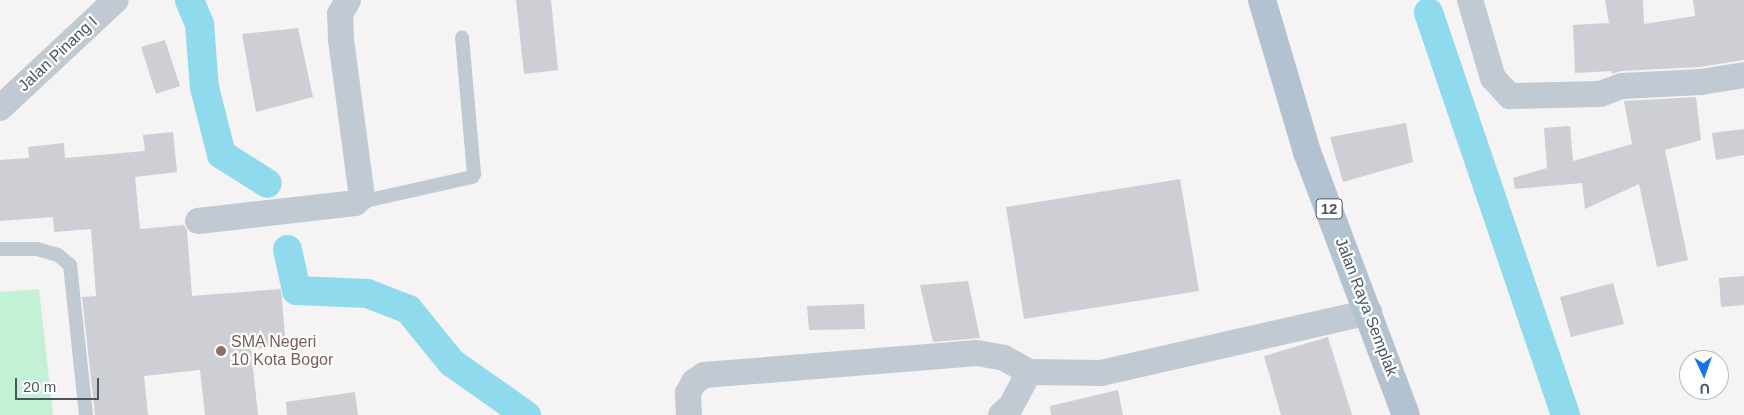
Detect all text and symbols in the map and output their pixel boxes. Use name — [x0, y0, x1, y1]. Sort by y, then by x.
street label: Jalan Pinang I — [14, 12, 102, 96]
road number: 12 — [1315, 196, 1343, 222]
street label: Jalan Raya Semplak — [1331, 235, 1401, 379]
place label: SMA Negeri 10 Kota Bogor — [231, 332, 333, 370]
marker: SMA Negeri 10 Kota Bogor — [215, 345, 227, 357]
north arrow — [1679, 350, 1729, 400]
scale bar — [18, 368, 101, 400]
text: 20 m — [23, 378, 56, 395]
text: U — [1699, 381, 1710, 397]

